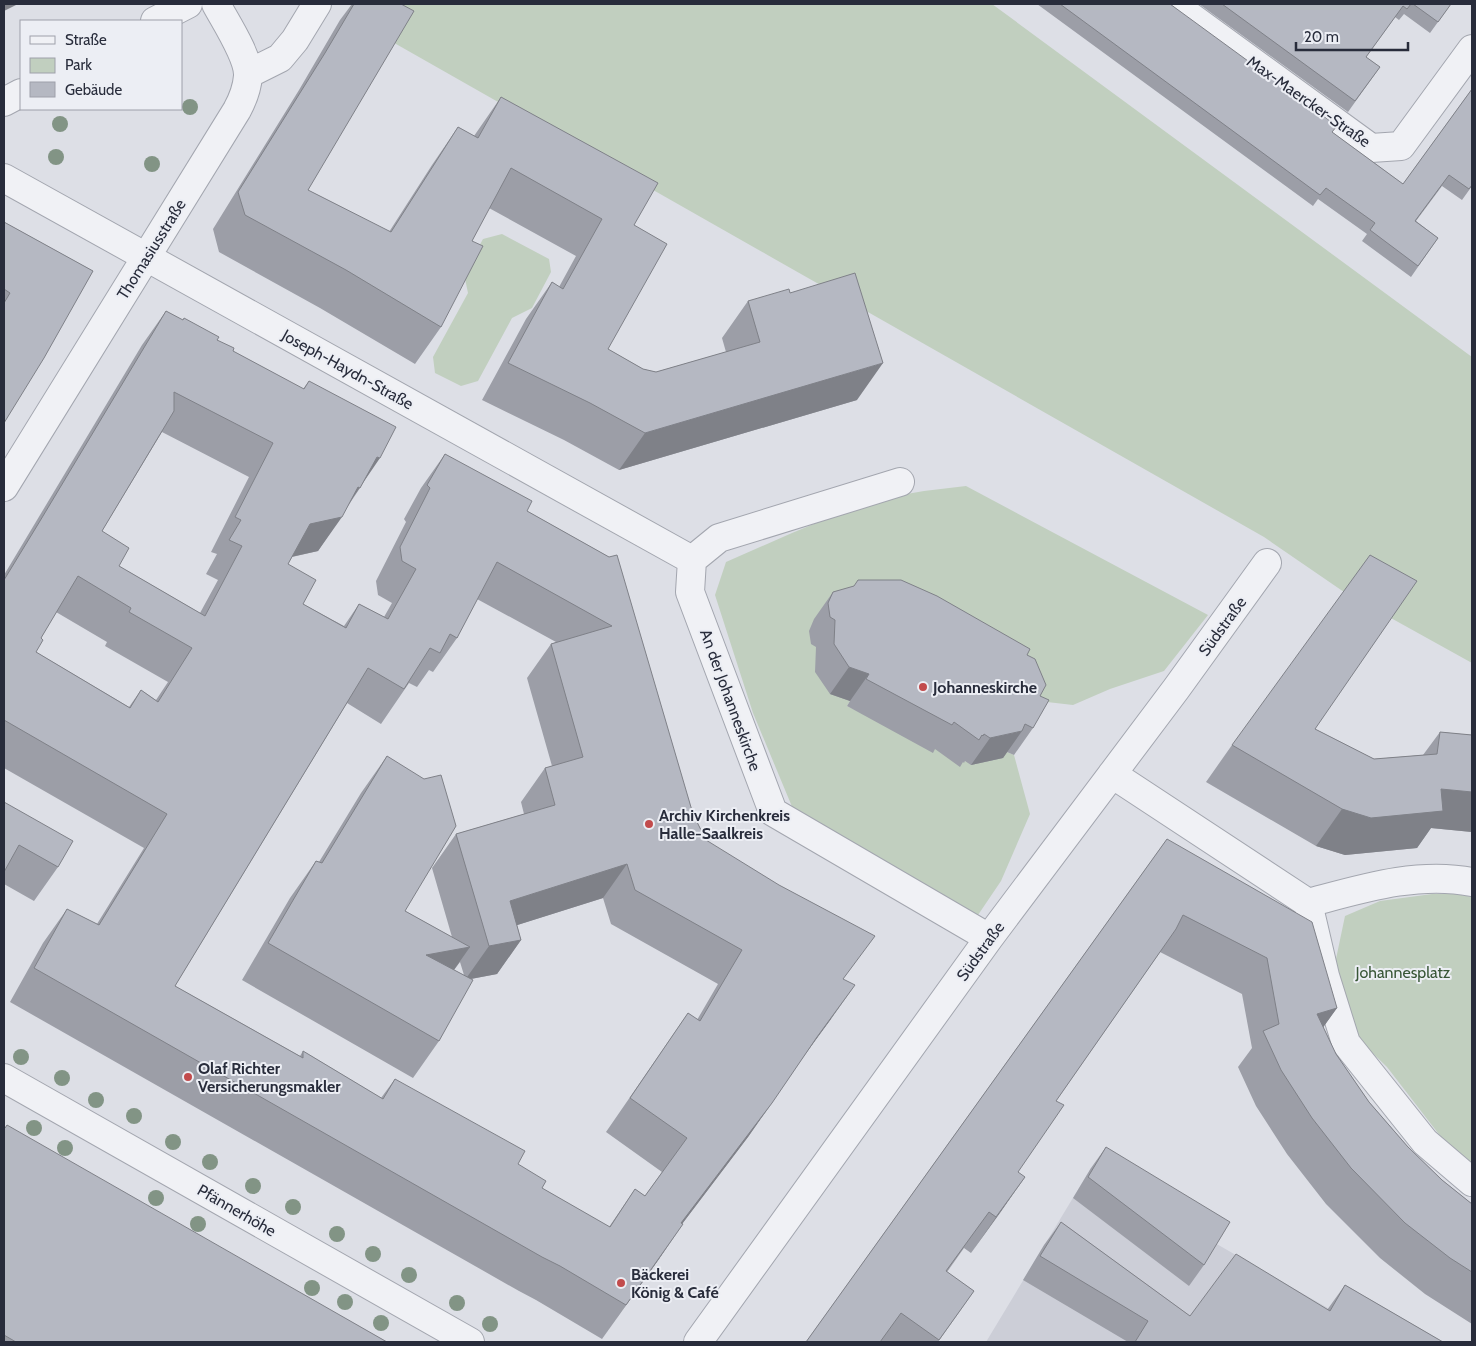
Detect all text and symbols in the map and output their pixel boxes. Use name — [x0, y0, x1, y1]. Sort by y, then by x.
legend — [20, 20, 182, 110]
scale bar — [1296, 20, 1408, 52]
text: 20 m — [1304, 28, 1339, 46]
text: Straße — [65, 31, 107, 49]
street label: Max-Maercker-Straße — [1243, 52, 1374, 151]
text: Park — [65, 56, 92, 74]
text: Gebäude — [65, 81, 122, 99]
street label: Thomasiusstraße — [113, 196, 190, 303]
street label: Joseph-Haydn-Straße — [278, 325, 417, 413]
street label: Südstraße — [1195, 593, 1250, 660]
street label: An der Johanneskirche — [696, 627, 765, 774]
place label: Johanneskirche — [932, 678, 1037, 697]
marker: Johanneskirche — [917, 681, 929, 693]
place label: Archiv Kirchenkreis Halle-Saalkreis — [659, 806, 790, 843]
marker: Archiv Kirchenkreis Halle-Saalkreis — [643, 818, 655, 830]
street label: Südstraße — [953, 918, 1008, 985]
park label: Johannesplatz — [1355, 963, 1451, 982]
place label: Olaf Richter Versicherungsmakler — [198, 1059, 341, 1096]
marker: Olaf Richter Versicherungsmakler — [182, 1071, 194, 1083]
street label: Pfännerhöhe — [194, 1180, 279, 1241]
place label: Bäckerei König & Café — [631, 1265, 719, 1302]
marker: Bäckerei König & Café — [615, 1277, 627, 1289]

